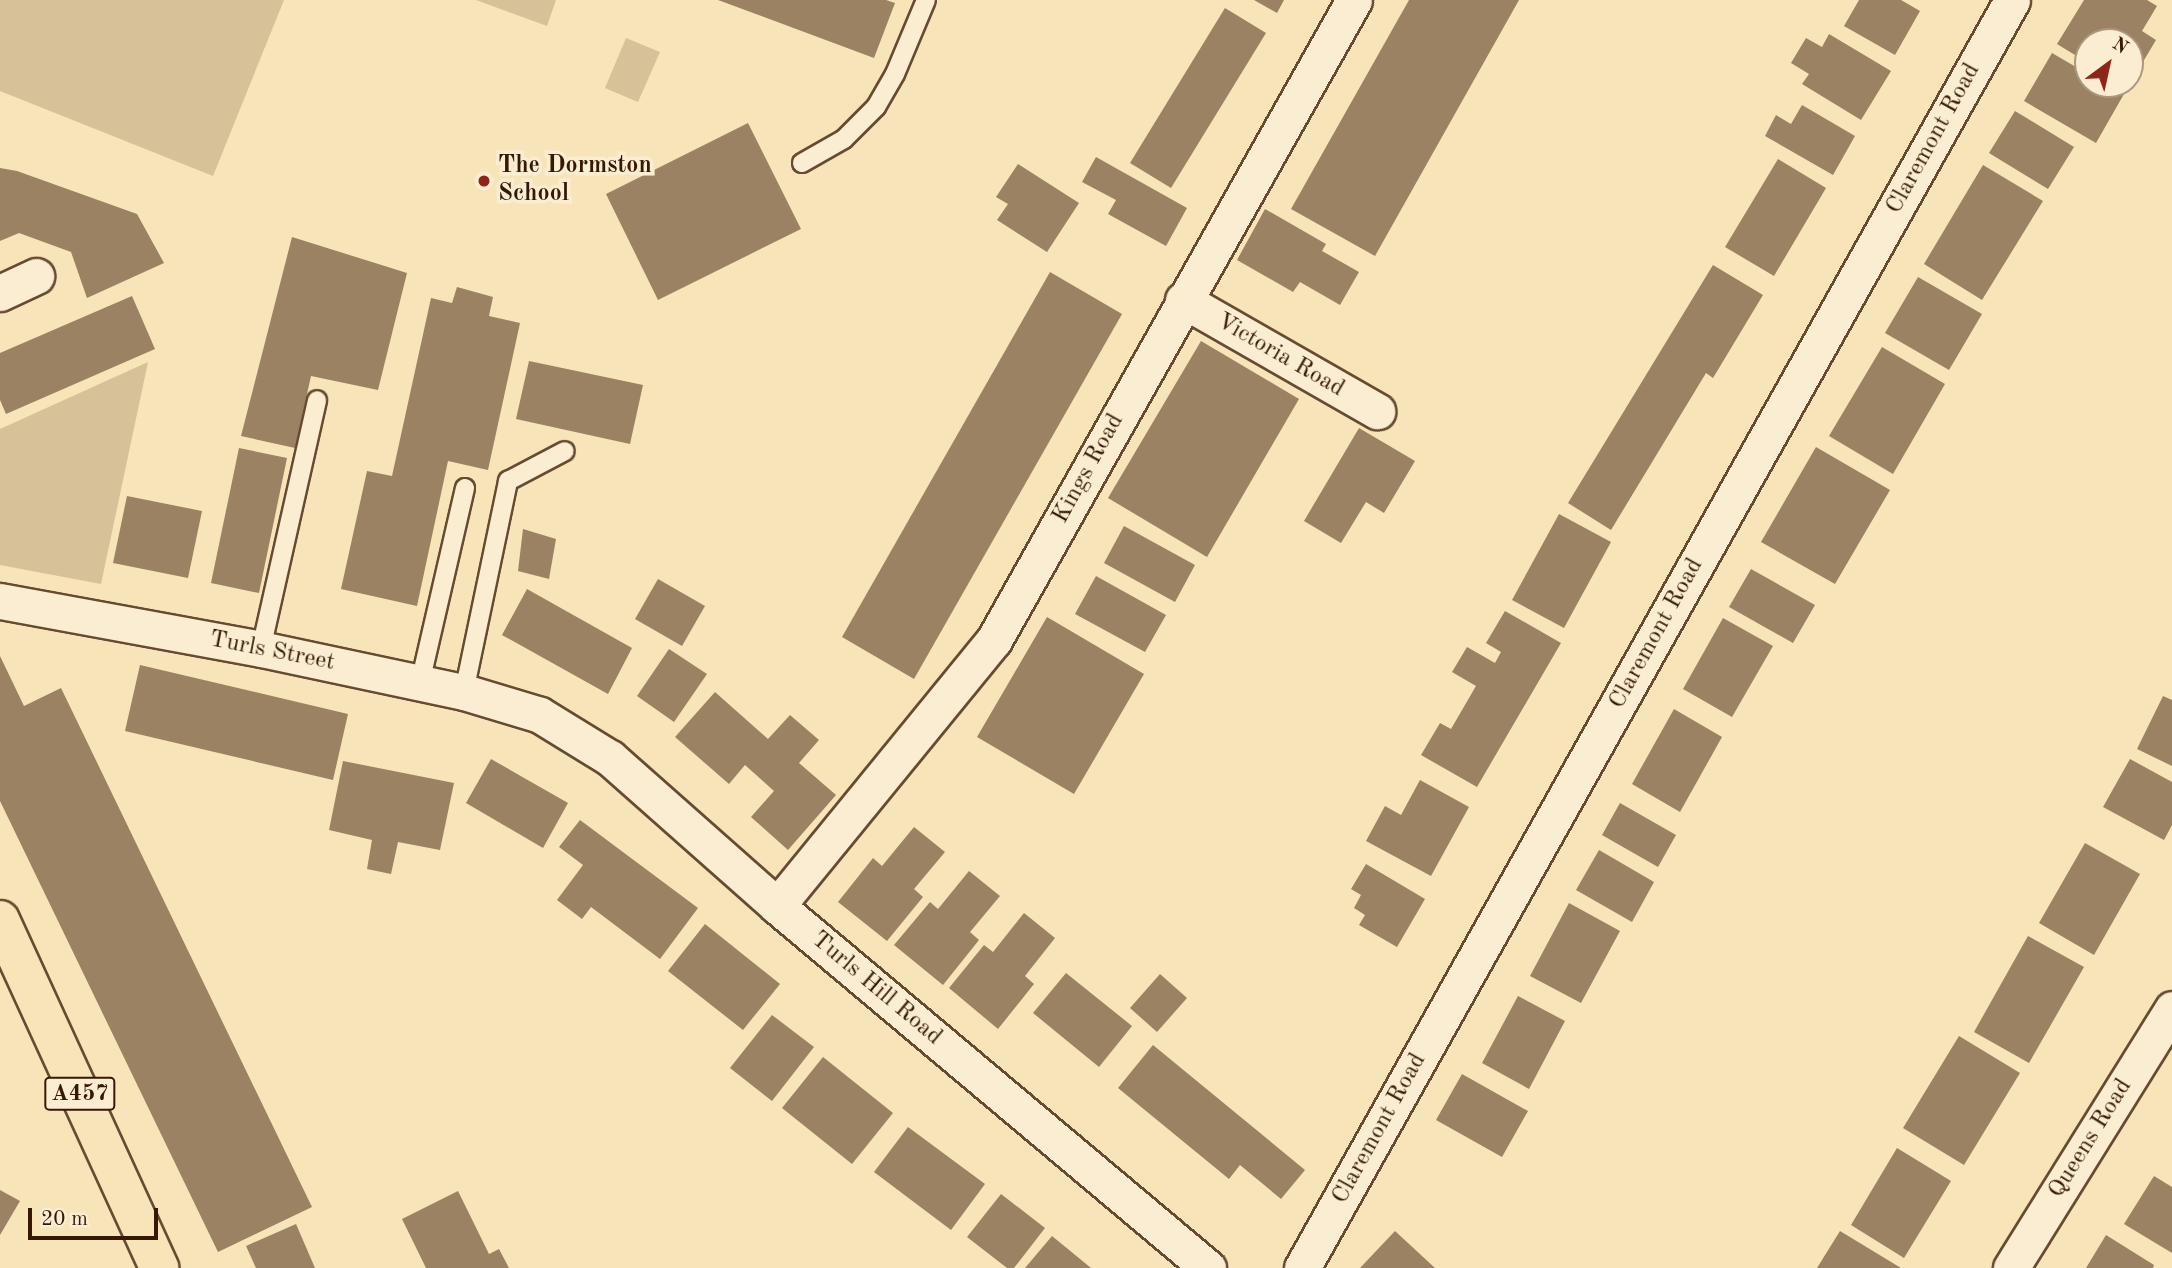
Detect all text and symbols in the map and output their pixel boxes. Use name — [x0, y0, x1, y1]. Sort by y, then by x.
north arrow — [2074, 28, 2144, 98]
text: N — [2108, 35, 2131, 59]
street label: Claremont Road — [1881, 59, 1987, 219]
place label: The Dormston School — [498, 153, 652, 209]
marker: The Dormston School — [476, 173, 492, 189]
street label: Victoria Road — [1211, 308, 1349, 404]
street label: Kings Road — [1047, 409, 1131, 529]
street label: Claremont Road — [1604, 554, 1710, 714]
street label: Turls Street — [207, 626, 337, 678]
street label: Turls Hill Road — [805, 926, 947, 1052]
street label: Claremont Road — [1327, 1049, 1433, 1209]
road number: A457 — [43, 1074, 117, 1114]
street label: Queens Road — [2043, 1074, 2139, 1204]
scale bar — [32, 1194, 161, 1238]
text: 20 m — [41, 1209, 88, 1230]

